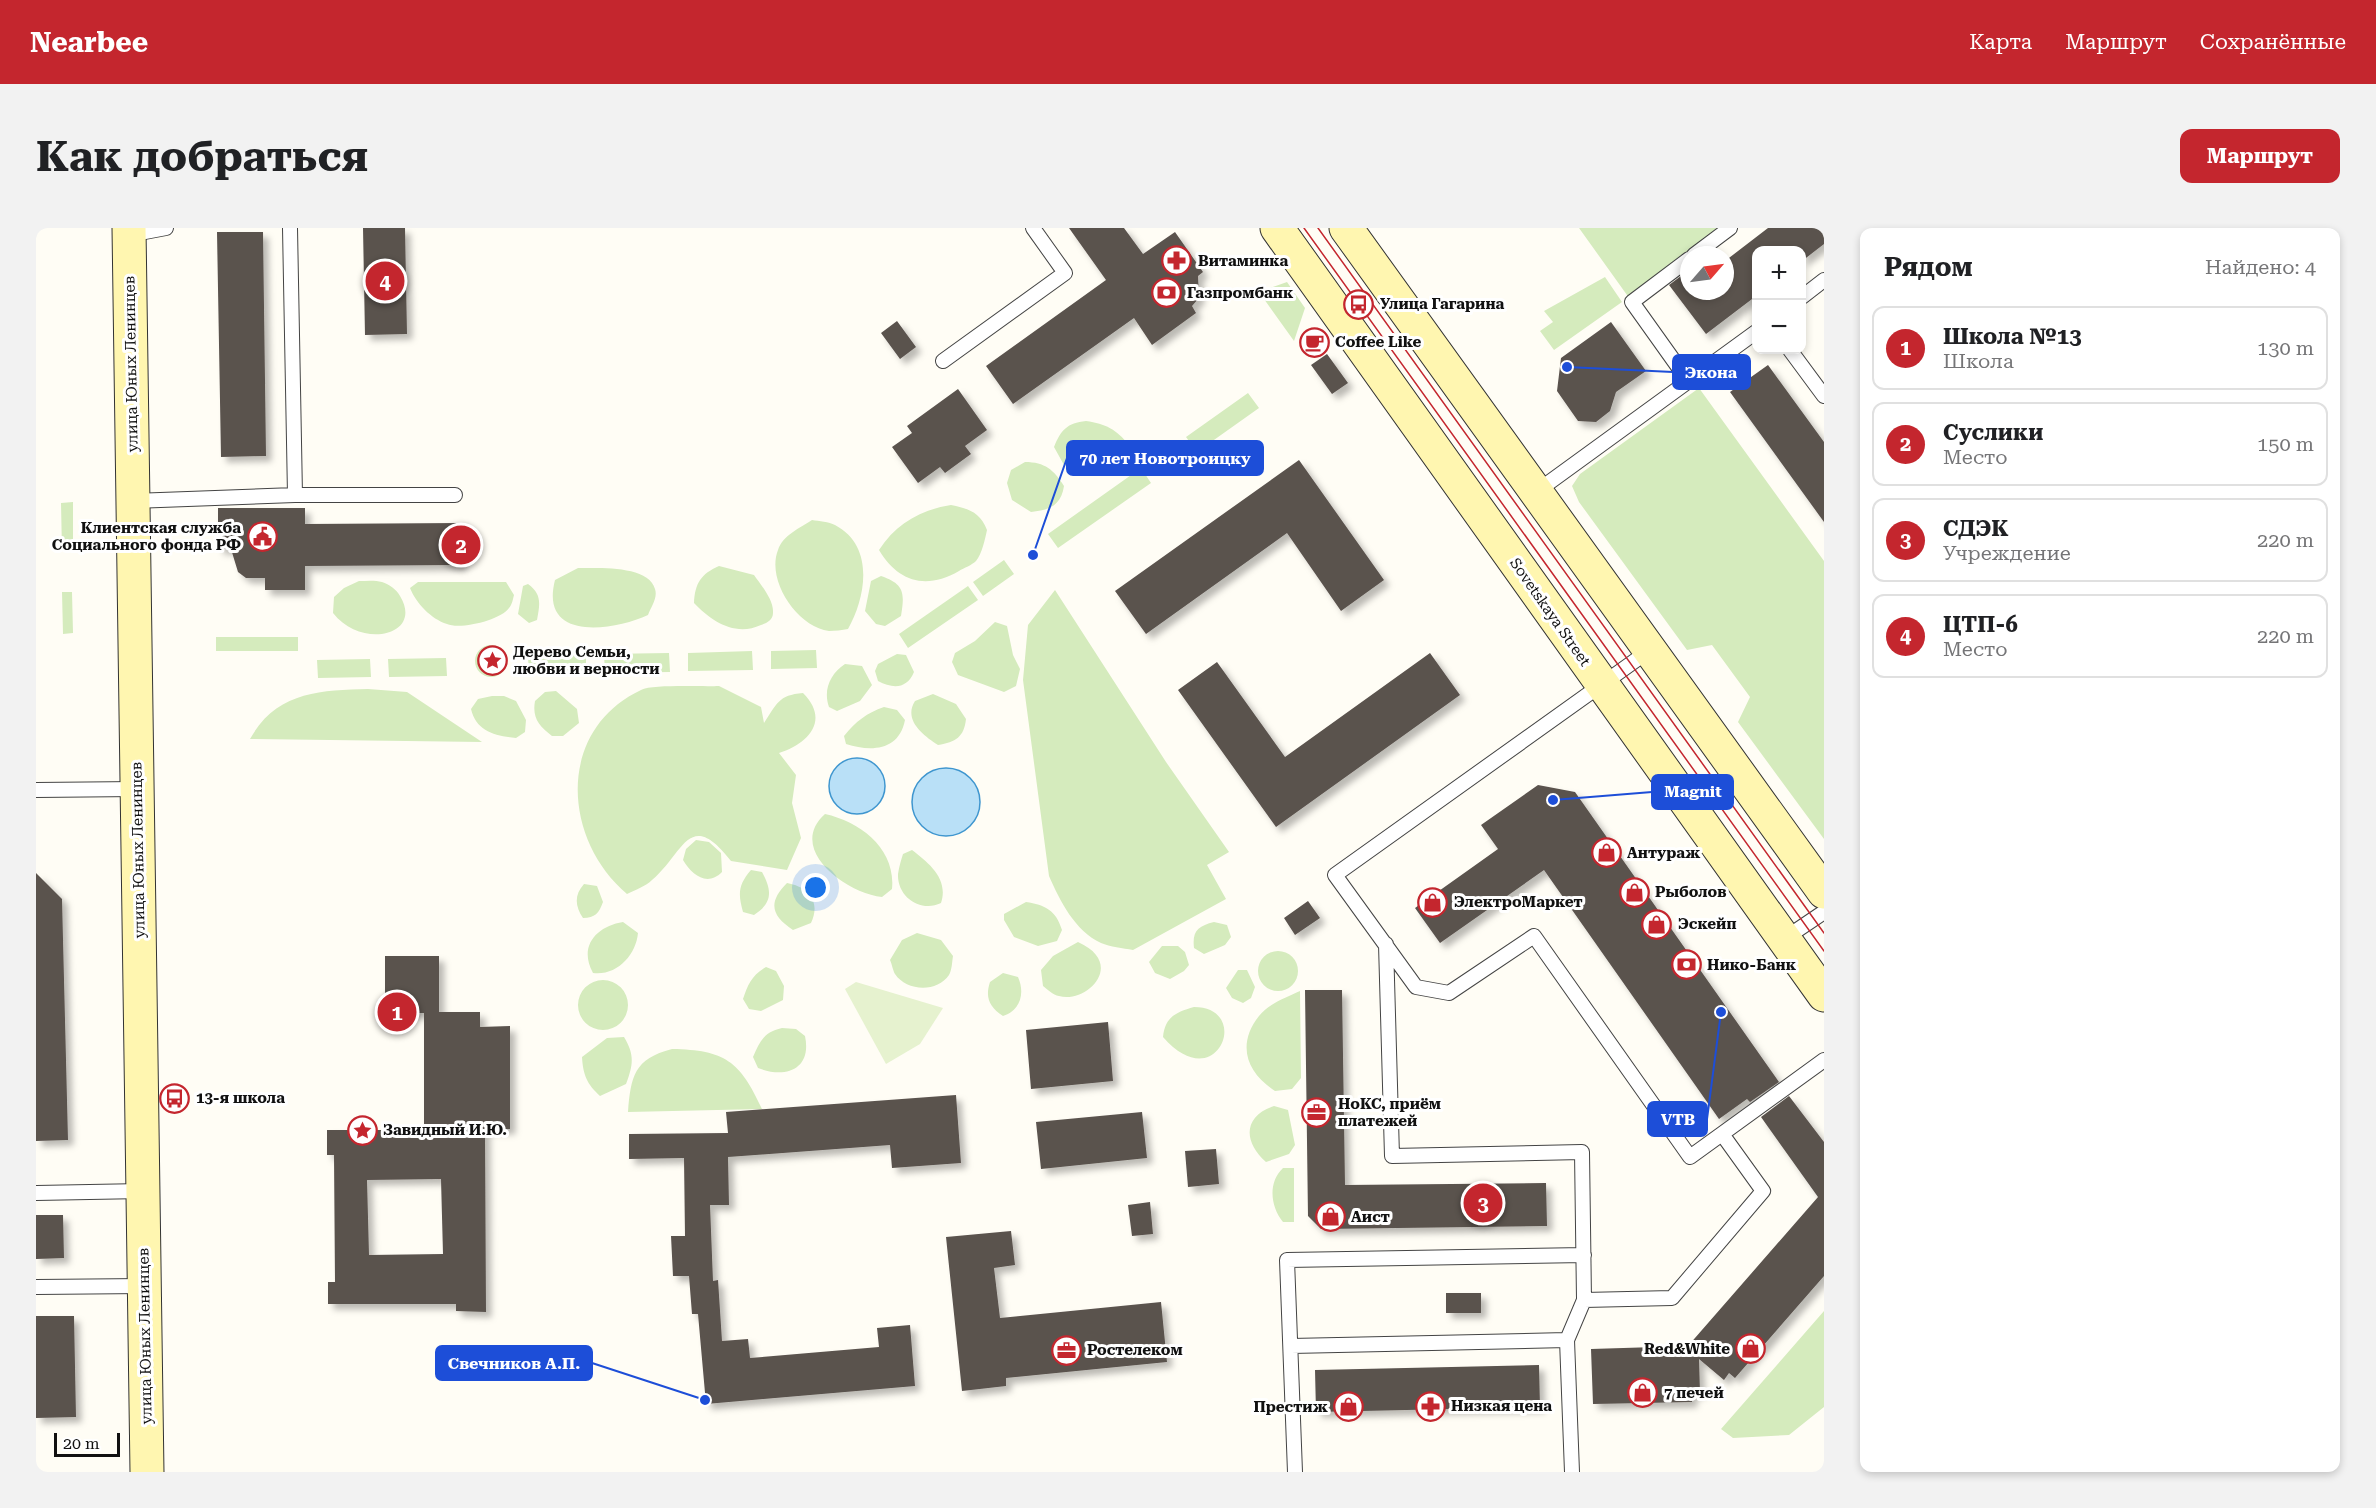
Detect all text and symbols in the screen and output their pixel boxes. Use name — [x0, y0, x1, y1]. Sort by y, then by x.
text: Nearbee — [30, 26, 148, 59]
text: Карта — [1969, 30, 2032, 54]
text: Маршрут — [2065, 30, 2167, 54]
text: Сохранённые — [2200, 30, 2346, 54]
button: Маршрут — [2180, 129, 2340, 183]
text: Как добраться — [36, 132, 368, 181]
pharmacy icon: Витаминка — [1161, 245, 1193, 277]
north arrow — [1680, 246, 1734, 300]
map controls — [1752, 246, 1806, 354]
button: + — [1752, 246, 1806, 300]
place label: Витаминка — [1198, 252, 1288, 270]
text: Рядом — [1884, 252, 1973, 282]
text: Найдено: 4 — [2205, 255, 2316, 279]
pin: 4 — [366, 259, 404, 304]
street label: улица Юных Ленинцев — [120, 276, 142, 452]
bank icon: Газпромбанк — [1150, 277, 1182, 309]
place label: Газпромбанк — [1187, 284, 1294, 302]
bus stop icon: Улица Гагарина — [1343, 288, 1375, 320]
place label: Улица Гагарина — [1380, 295, 1505, 313]
button: − — [1752, 300, 1806, 354]
text: Школа №13 — [1943, 324, 2082, 349]
cafe icon: Coffee Like — [1298, 326, 1330, 358]
place label: Coffee Like — [1335, 333, 1421, 351]
text: 1 — [1900, 336, 1911, 360]
text: 130 m — [2257, 336, 2314, 360]
text: Школа — [1943, 349, 2014, 373]
callout: Экона — [1673, 355, 1750, 389]
text: Экона — [1685, 363, 1738, 382]
text: Суслики — [1943, 420, 2043, 445]
text: 2 — [1900, 432, 1911, 456]
text: 150 m — [2257, 432, 2314, 456]
callout: 70 лет Новотроицку — [1067, 441, 1263, 475]
text: Место — [1943, 445, 2008, 469]
text: 70 лет Новотроицку — [1079, 449, 1251, 468]
text: СДЭК — [1943, 516, 2009, 541]
place label: Клиентская служба Социального фонда РФ — [52, 519, 241, 554]
public building icon: Клиентская служба Социального фонда РФ — [246, 521, 278, 553]
pin: 2 — [442, 522, 480, 568]
text: 3 — [1900, 528, 1911, 552]
text: 220 m — [2257, 528, 2314, 552]
text: Учреждение — [1943, 541, 2071, 565]
street label: Sovetskaya Street — [1506, 554, 1594, 670]
text: ЦТП-6 — [1943, 612, 2018, 637]
text: 4 — [1900, 624, 1911, 648]
text: 220 m — [2257, 624, 2314, 648]
text: Место — [1943, 637, 2008, 661]
place label: Дерево Семьи, любви и верности — [513, 643, 660, 678]
place icon: Дерево Семьи, любви и верности — [476, 645, 508, 677]
street label: улица Юных Ленинцев — [127, 762, 149, 938]
callout: Magnit — [1652, 775, 1733, 809]
text: Magnit — [1664, 782, 1722, 801]
shop icon: Антураж — [1590, 837, 1622, 869]
place label: Антураж — [1627, 844, 1701, 862]
your location — [801, 873, 830, 902]
shop icon: Рыболов — [1618, 876, 1650, 908]
place label: Рыболов — [1655, 883, 1727, 901]
shop icon: ЭлектроМаркет — [1417, 886, 1449, 918]
place label: ЭлектроМаркет — [1454, 893, 1583, 911]
shop icon: Эскейп — [1641, 908, 1673, 940]
place label: Эскейп — [1678, 915, 1736, 933]
bank icon: Нико-Банк — [1670, 949, 1702, 981]
place label: Нико-Банк — [1707, 956, 1797, 974]
pin: 1 — [378, 990, 416, 1034]
bus stop icon: 13-я школа — [159, 1082, 191, 1114]
place label: 13-я школа — [196, 1089, 285, 1107]
place label: НоКС, приём платежей — [1338, 1095, 1441, 1130]
office icon: НоКС, приём платежей — [1301, 1097, 1333, 1129]
callout: VTB — [1648, 1102, 1707, 1136]
text: VTB — [1661, 1110, 1695, 1129]
place icon: Завидный И.Ю. — [346, 1114, 378, 1146]
place label: Завидный И.Ю. — [383, 1121, 507, 1139]
pin: 3 — [1464, 1180, 1502, 1226]
shop icon: Аист — [1314, 1201, 1346, 1233]
place label: Аист — [1351, 1208, 1390, 1226]
street label: улица Юных Ленинцев — [134, 1248, 156, 1424]
shop icon: Red&White — [1735, 1333, 1767, 1365]
office icon: Ростелеком — [1050, 1334, 1082, 1366]
place label: Red&White — [1644, 1340, 1730, 1358]
place label: Ростелеком — [1087, 1341, 1183, 1359]
callout: Свечников А.П. — [436, 1346, 592, 1380]
text: Свечников А.П. — [448, 1354, 580, 1373]
shop icon: 7 печей — [1627, 1377, 1659, 1409]
place label: 7 печей — [1664, 1384, 1724, 1402]
pharmacy icon: Низкая цена — [1414, 1390, 1446, 1422]
shop icon: Престиж — [1333, 1391, 1365, 1423]
place label: Низкая цена — [1451, 1397, 1552, 1415]
place label: Престиж — [1253, 1398, 1329, 1416]
scale bar — [54, 1430, 120, 1458]
text: 20 m — [63, 1434, 100, 1453]

